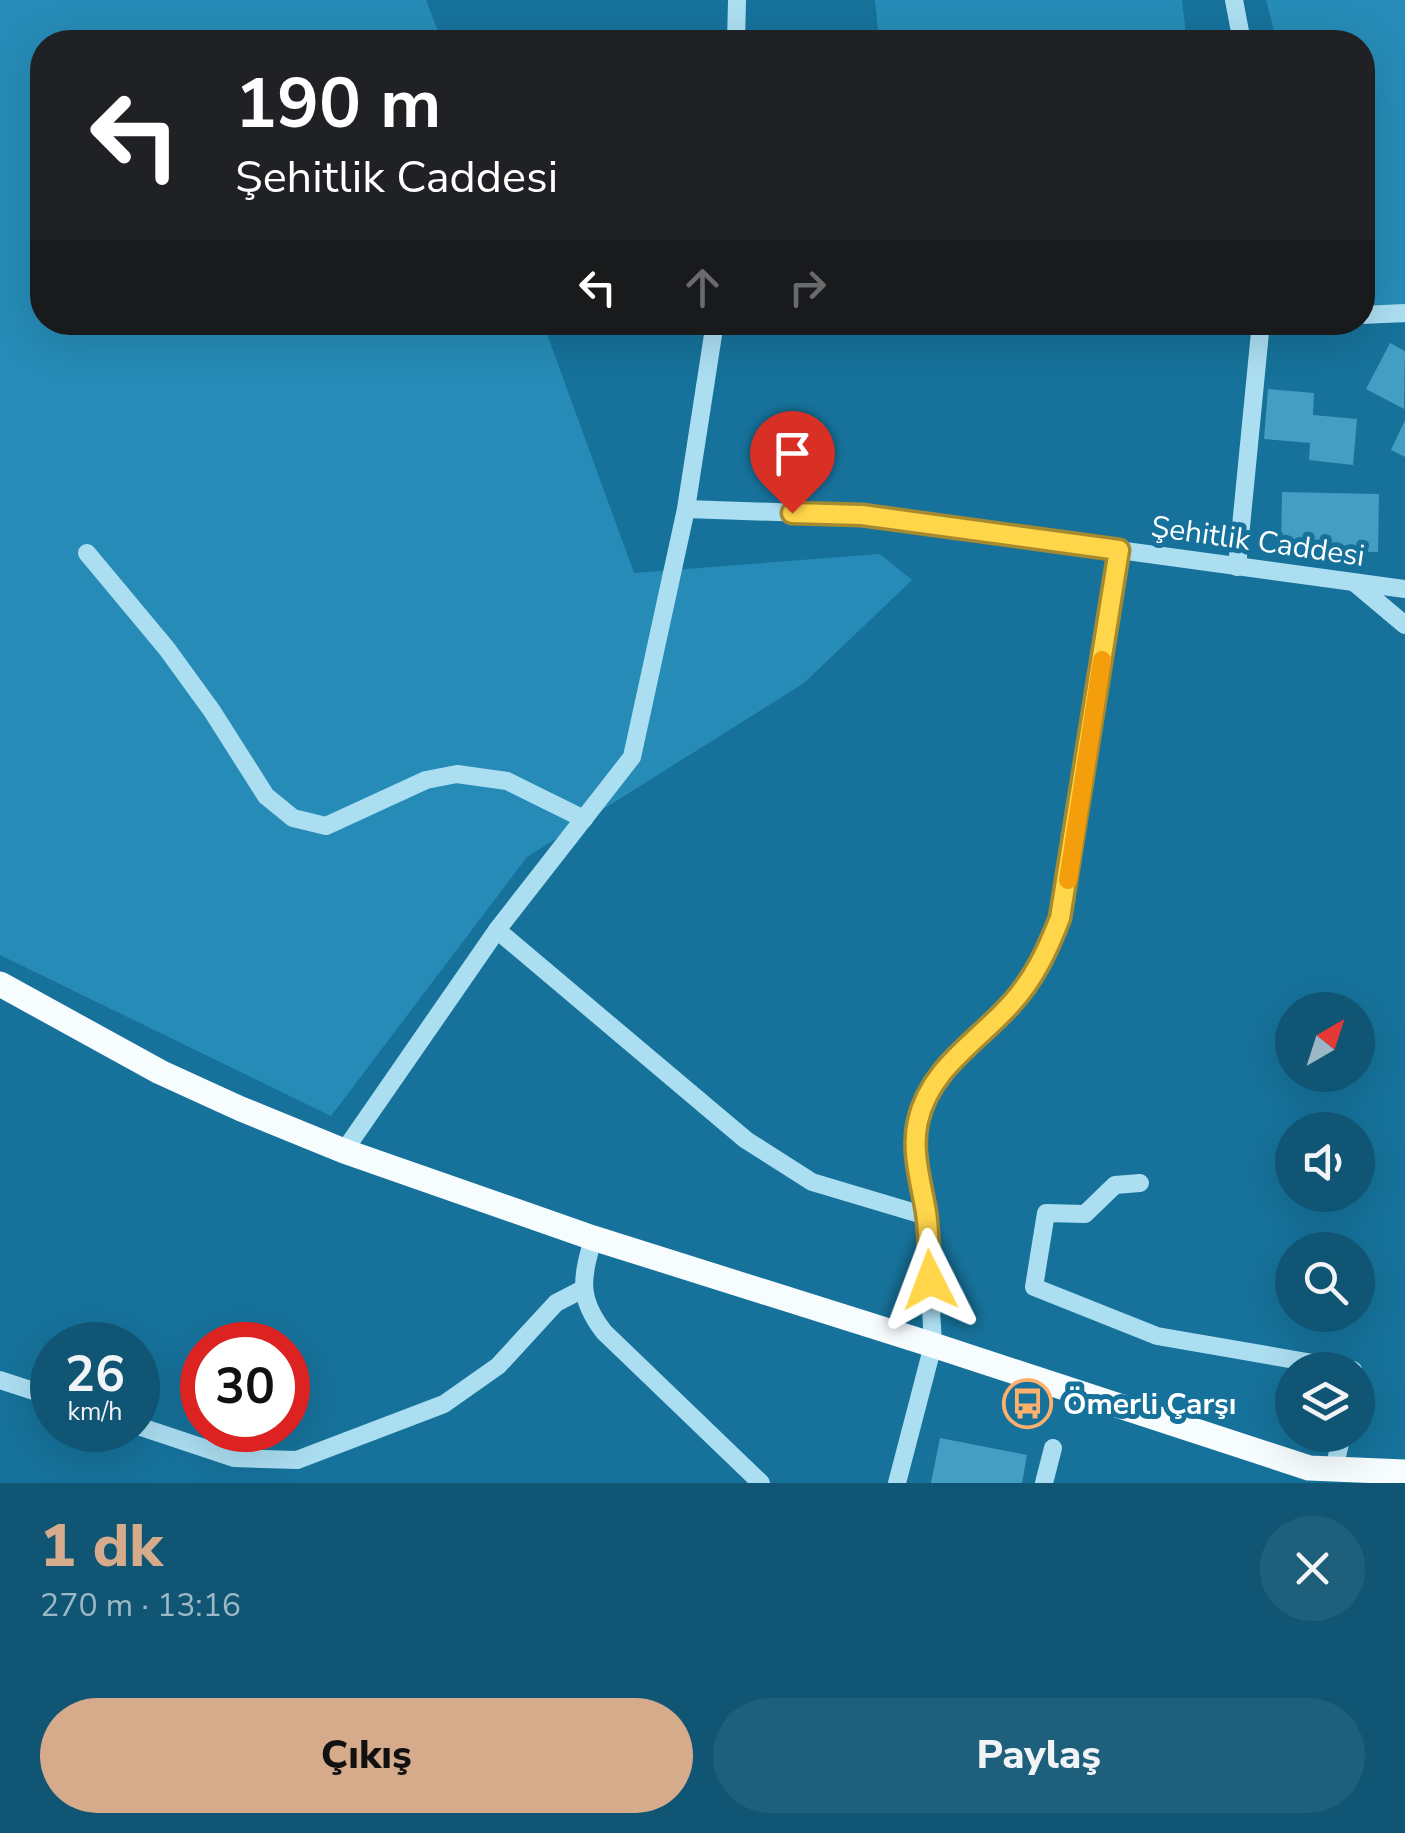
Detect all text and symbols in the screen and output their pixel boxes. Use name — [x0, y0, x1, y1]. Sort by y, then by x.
text: 190 m — [235, 56, 441, 152]
icon: left — [70, 70, 200, 200]
text: Şehitlik Caddesi — [235, 147, 558, 208]
icon: left — [570, 260, 625, 315]
icon: ahead — [675, 260, 730, 315]
icon: right — [780, 260, 835, 315]
pin — [750, 411, 835, 514]
icon: arrive — [765, 426, 820, 481]
street label: Şehitlik Caddesi — [1148, 506, 1367, 577]
north arrow — [1275, 992, 1375, 1092]
map controls — [1275, 992, 1375, 1452]
button: sound — [1275, 1112, 1375, 1212]
position arrow — [878, 1228, 982, 1332]
button: search — [1275, 1232, 1375, 1332]
speed limit sign: 30 — [180, 1322, 310, 1452]
text: 26 — [65, 1340, 125, 1409]
button: layers — [1275, 1352, 1375, 1452]
bus stop icon: Ömerli Çarşı — [1002, 1378, 1054, 1430]
place label: Ömerli Çarşı — [1063, 1384, 1236, 1425]
text: km/h — [67, 1395, 123, 1429]
text: 1 dk — [40, 1505, 163, 1587]
button: close — [1260, 1516, 1365, 1621]
text: 270 m · 13:16 — [40, 1584, 241, 1627]
button: Çıkış — [40, 1698, 693, 1813]
button: Paylaş — [713, 1698, 1365, 1813]

